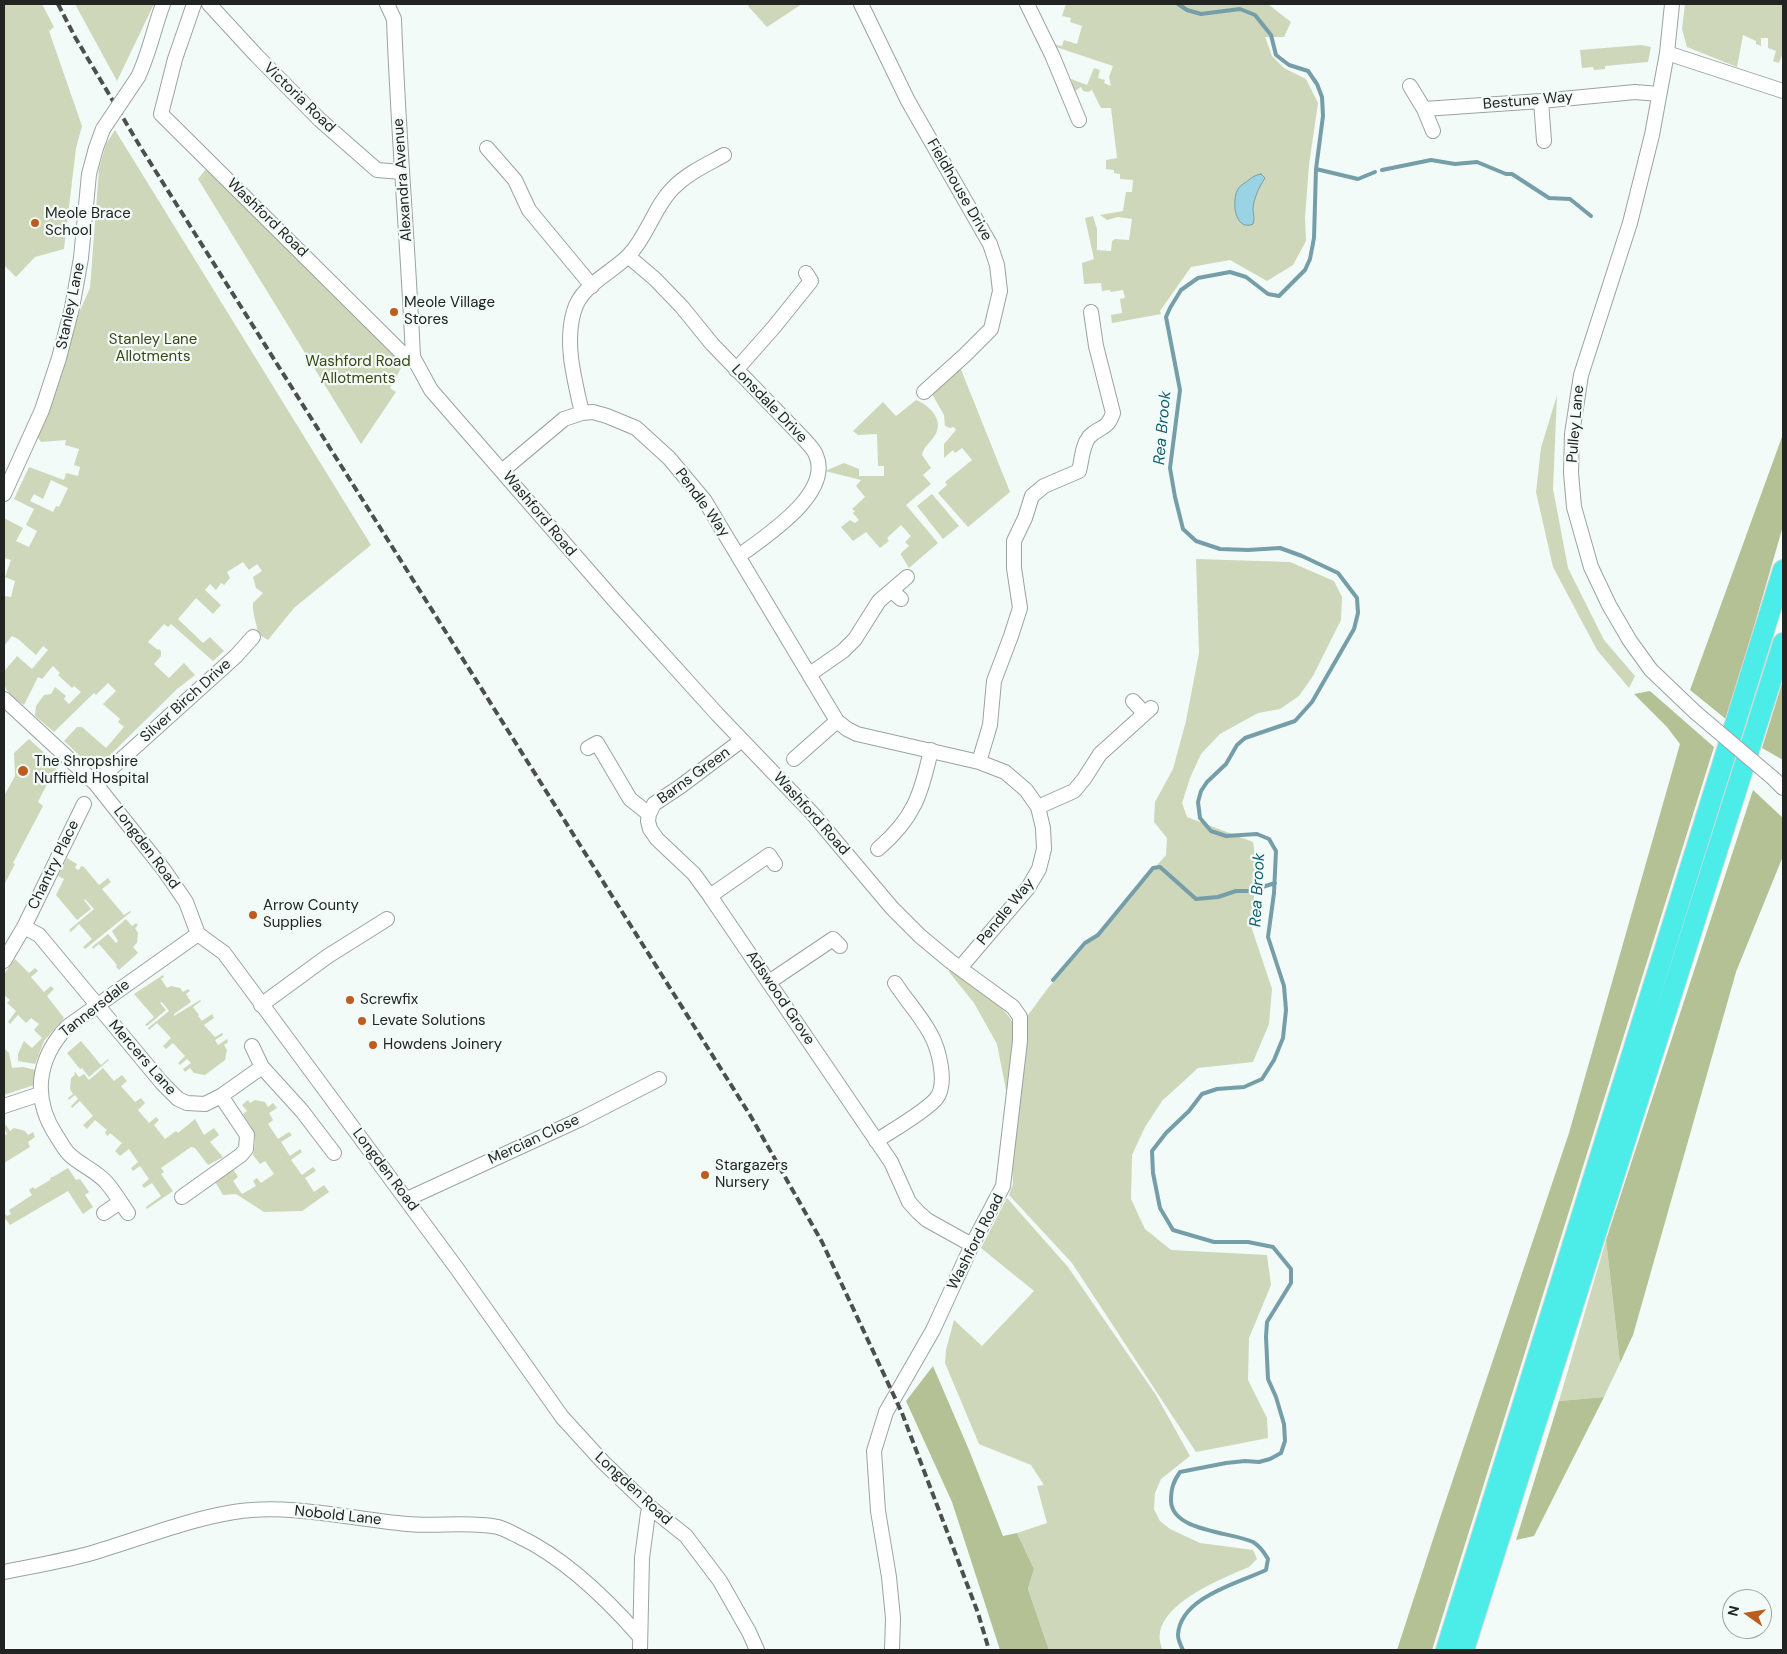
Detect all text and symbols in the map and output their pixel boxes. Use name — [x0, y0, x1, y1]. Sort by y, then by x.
street label: Victoria Road — [259, 59, 339, 137]
street label: Bestune Way — [1482, 88, 1574, 114]
street label: Alexandra Avenue — [390, 118, 416, 242]
street label: Fieldhouse Drive — [923, 136, 995, 244]
street label: Washford Road — [223, 175, 311, 261]
place label: Meole Brace School — [45, 205, 131, 240]
marker: Meole Brace School — [29, 217, 41, 229]
street label: Stanley Lane — [53, 261, 89, 351]
place label: Meole Village Stores — [404, 294, 495, 329]
marker: Meole Village Stores — [388, 306, 400, 318]
park label: Stanley Lane Allotments — [109, 331, 197, 366]
park label: Washford Road Allotments — [305, 353, 411, 388]
street label: Lonsdale Drive — [727, 361, 811, 447]
street label: Pulley Lane — [1564, 384, 1588, 464]
water label: Rea Brook — [1150, 390, 1176, 466]
street label: Pendle Way — [671, 465, 733, 541]
street label: Washford Road — [498, 468, 580, 560]
street label: Silver Birch Drive — [137, 656, 235, 746]
street label: Barns Green — [654, 744, 734, 808]
place label: The Shropshire Nuffield Hospital — [34, 753, 149, 788]
marker: The Shropshire Nuffield Hospital — [16, 764, 30, 778]
street label: Washford Road — [769, 769, 853, 859]
street label: Longden Road — [109, 803, 183, 893]
street label: Chantry Place — [25, 817, 83, 913]
water label: Rea Brook — [1246, 852, 1270, 928]
street label: Pendle Way — [974, 875, 1038, 949]
place label: Arrow County Supplies — [263, 897, 359, 932]
marker: Arrow County Supplies — [247, 909, 259, 921]
street label: Adswood Grove — [742, 947, 818, 1049]
street label: Tannersdale — [56, 976, 134, 1042]
place label: Screwfix — [360, 991, 418, 1009]
marker: Screwfix — [344, 994, 356, 1006]
place label: Levate Solutions — [372, 1012, 486, 1030]
marker: Levate Solutions — [356, 1015, 368, 1027]
street label: Mercers Lane — [104, 1017, 180, 1099]
place label: Howdens Joinery — [383, 1036, 502, 1054]
marker: Howdens Joinery — [367, 1039, 379, 1051]
street label: Mercian Close — [486, 1111, 582, 1169]
street label: Longden Road — [348, 1125, 422, 1215]
place label: Stargazers Nursery — [715, 1157, 788, 1192]
marker: Stargazers Nursery — [699, 1169, 711, 1181]
street label: Washford Road — [944, 1191, 1008, 1293]
street label: Longden Road — [591, 1449, 675, 1529]
street label: Nobold Lane — [294, 1502, 382, 1530]
north arrow — [1722, 1589, 1772, 1639]
text: N — [1723, 1604, 1743, 1618]

